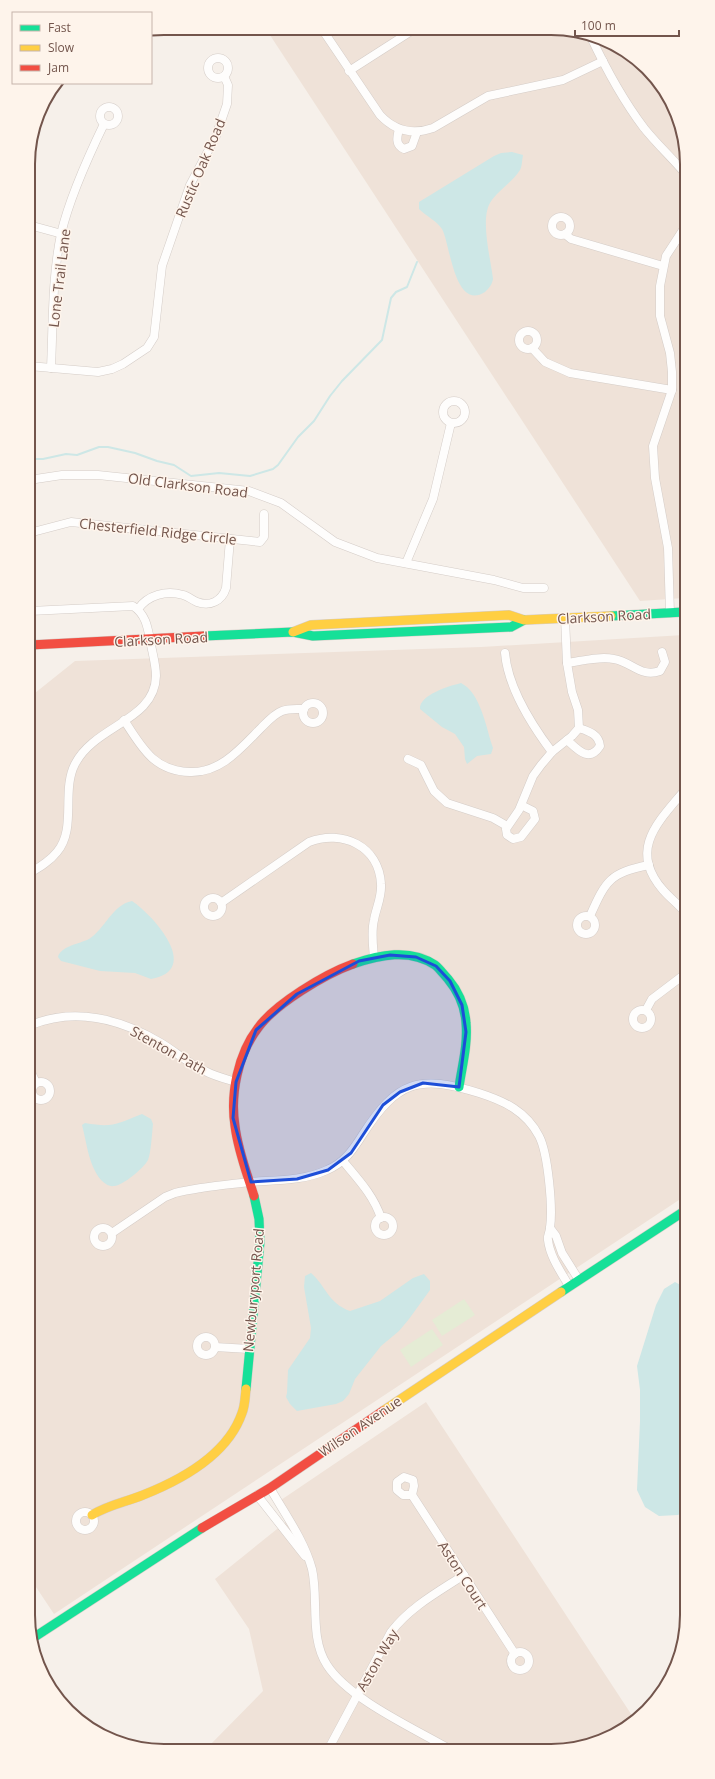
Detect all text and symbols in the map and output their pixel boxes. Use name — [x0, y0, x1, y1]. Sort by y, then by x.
legend — [12, 12, 152, 84]
scale bar — [575, 12, 679, 38]
text: 100 m — [581, 17, 616, 34]
text: Fast — [48, 19, 71, 36]
text: Slow — [48, 39, 75, 56]
text: Jam — [47, 59, 69, 76]
street label: Rustic Oak Road — [171, 116, 229, 220]
street label: Lone Trail Lane — [44, 227, 74, 328]
street label: Old Clarkson Road — [127, 468, 249, 502]
street label: Chesterfield Ridge Circle — [78, 513, 238, 549]
street label: Clarkson Road — [557, 604, 651, 628]
street label: Clarkson Road — [114, 627, 208, 651]
street label: Stenton Path — [127, 1021, 211, 1079]
street label: Newburyport Road — [238, 1227, 268, 1353]
street label: Wilson Avenue — [315, 1391, 405, 1461]
street label: Aston Court — [434, 1537, 492, 1613]
street label: Aston Way — [352, 1625, 403, 1695]

